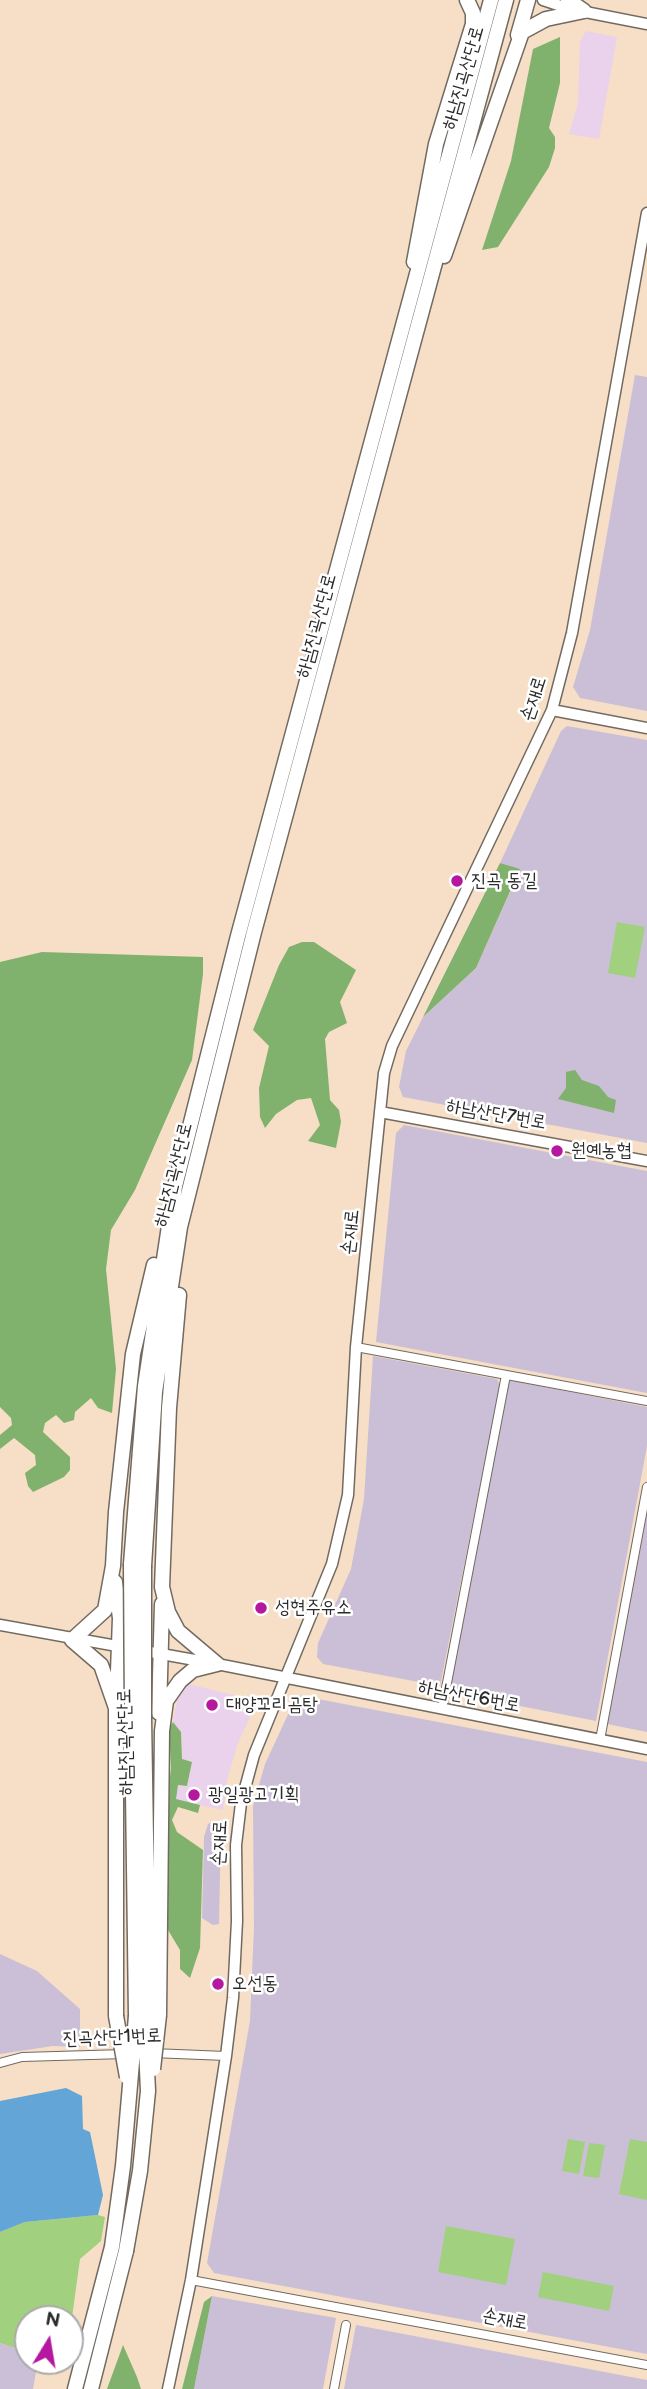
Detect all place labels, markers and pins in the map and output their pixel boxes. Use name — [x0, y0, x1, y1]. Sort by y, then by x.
place label: 진곡 동길 — [471, 870, 537, 892]
marker: 진곡 동길 — [449, 873, 465, 889]
place label: 원예농협 — [571, 1140, 632, 1162]
marker: 원예농협 — [549, 1143, 565, 1159]
place label: 성현주유소 — [275, 1597, 351, 1619]
marker: 성현주유소 — [253, 1600, 269, 1616]
place label: 대양꼬리곰탕 — [226, 1694, 318, 1716]
marker: 대양꼬리곰탕 — [204, 1697, 220, 1713]
place label: 광일광고기획 — [208, 1784, 300, 1806]
marker: 광일광고기획 — [186, 1787, 202, 1803]
place label: 오선동 — [232, 1973, 278, 1995]
marker: 오선동 — [210, 1976, 226, 1992]

